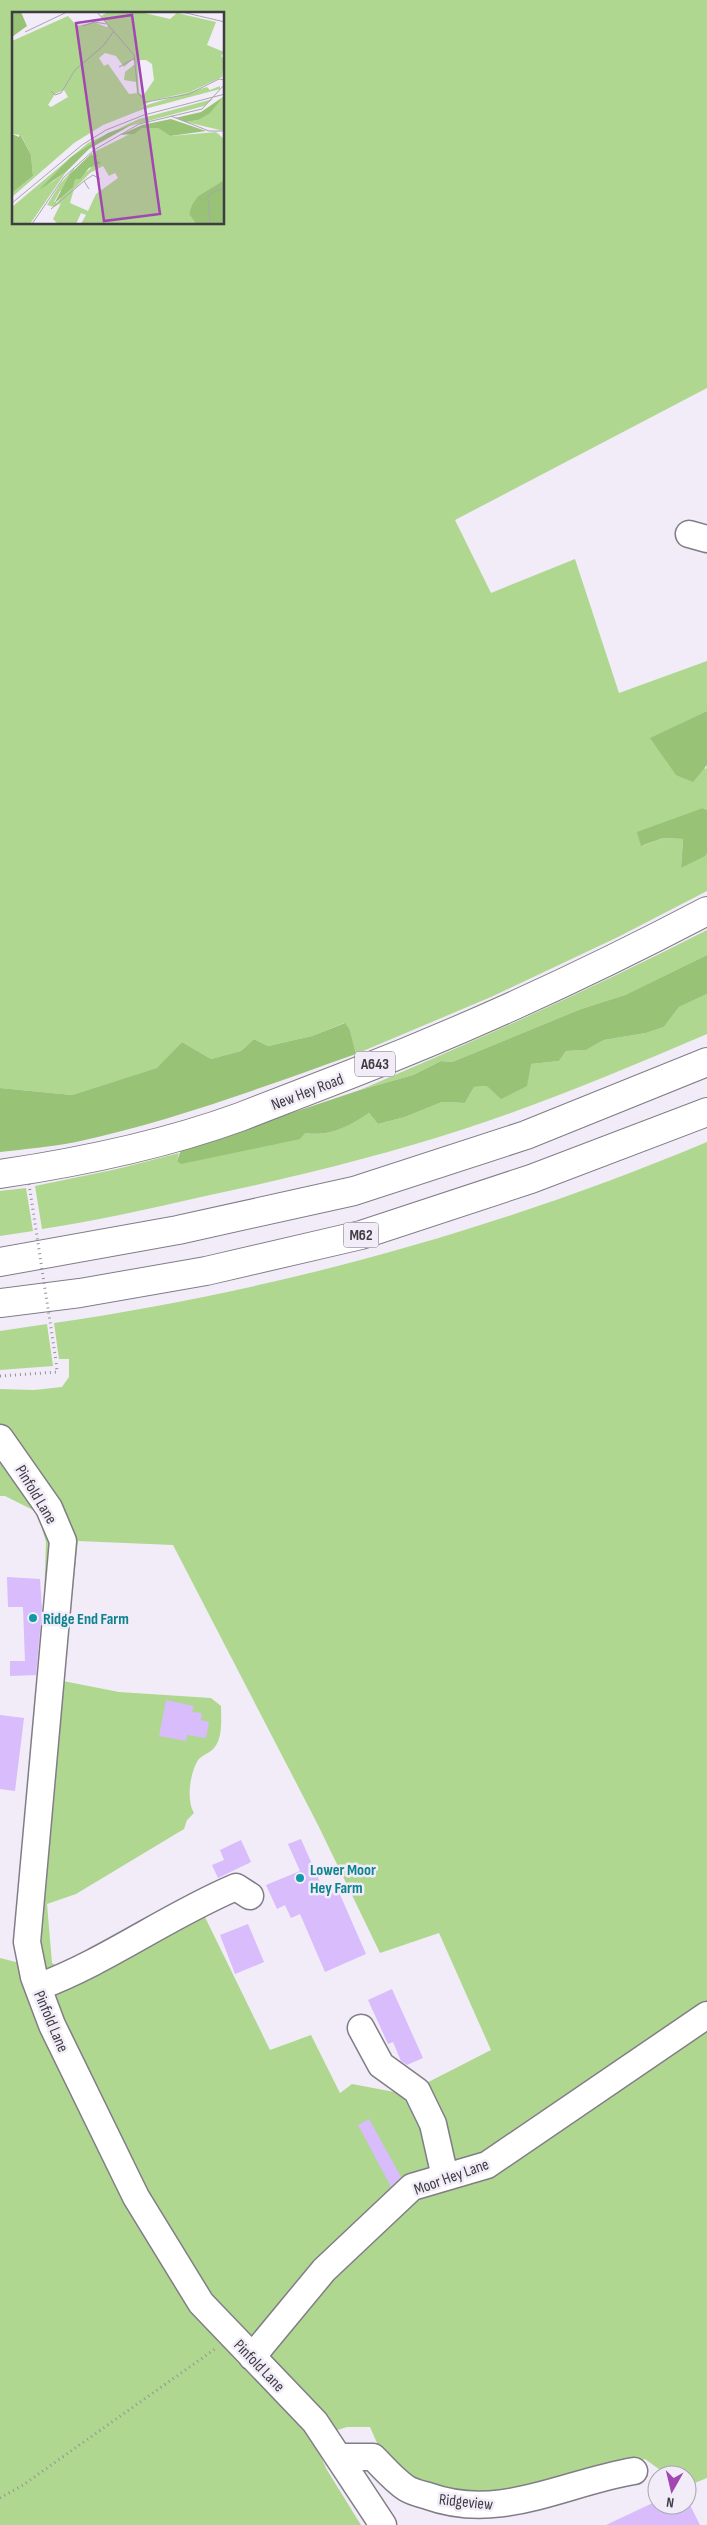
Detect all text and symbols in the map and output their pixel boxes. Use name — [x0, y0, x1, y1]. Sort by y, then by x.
inset map — [12, 12, 225, 225]
road number: A643 — [355, 1052, 395, 1076]
street label: New Hey Road — [269, 1070, 346, 1115]
road number: M62 — [344, 1222, 378, 1248]
street label: Pinfold Lane — [11, 1462, 61, 1528]
place label: Ridge End Farm — [43, 1610, 129, 1629]
marker: Ridge End Farm — [27, 1612, 39, 1624]
place label: Lower Moor Hey Farm — [310, 1861, 376, 1898]
marker: Lower Moor Hey Farm — [294, 1872, 306, 1884]
street label: Pinfold Lane — [29, 1988, 72, 2055]
street label: Moor Hey Lane — [411, 2155, 492, 2200]
street label: Pinfold Lane — [229, 2336, 288, 2396]
north arrow — [647, 2465, 697, 2515]
street label: Ridgeview — [438, 2490, 494, 2515]
text: N — [665, 2493, 675, 2511]

